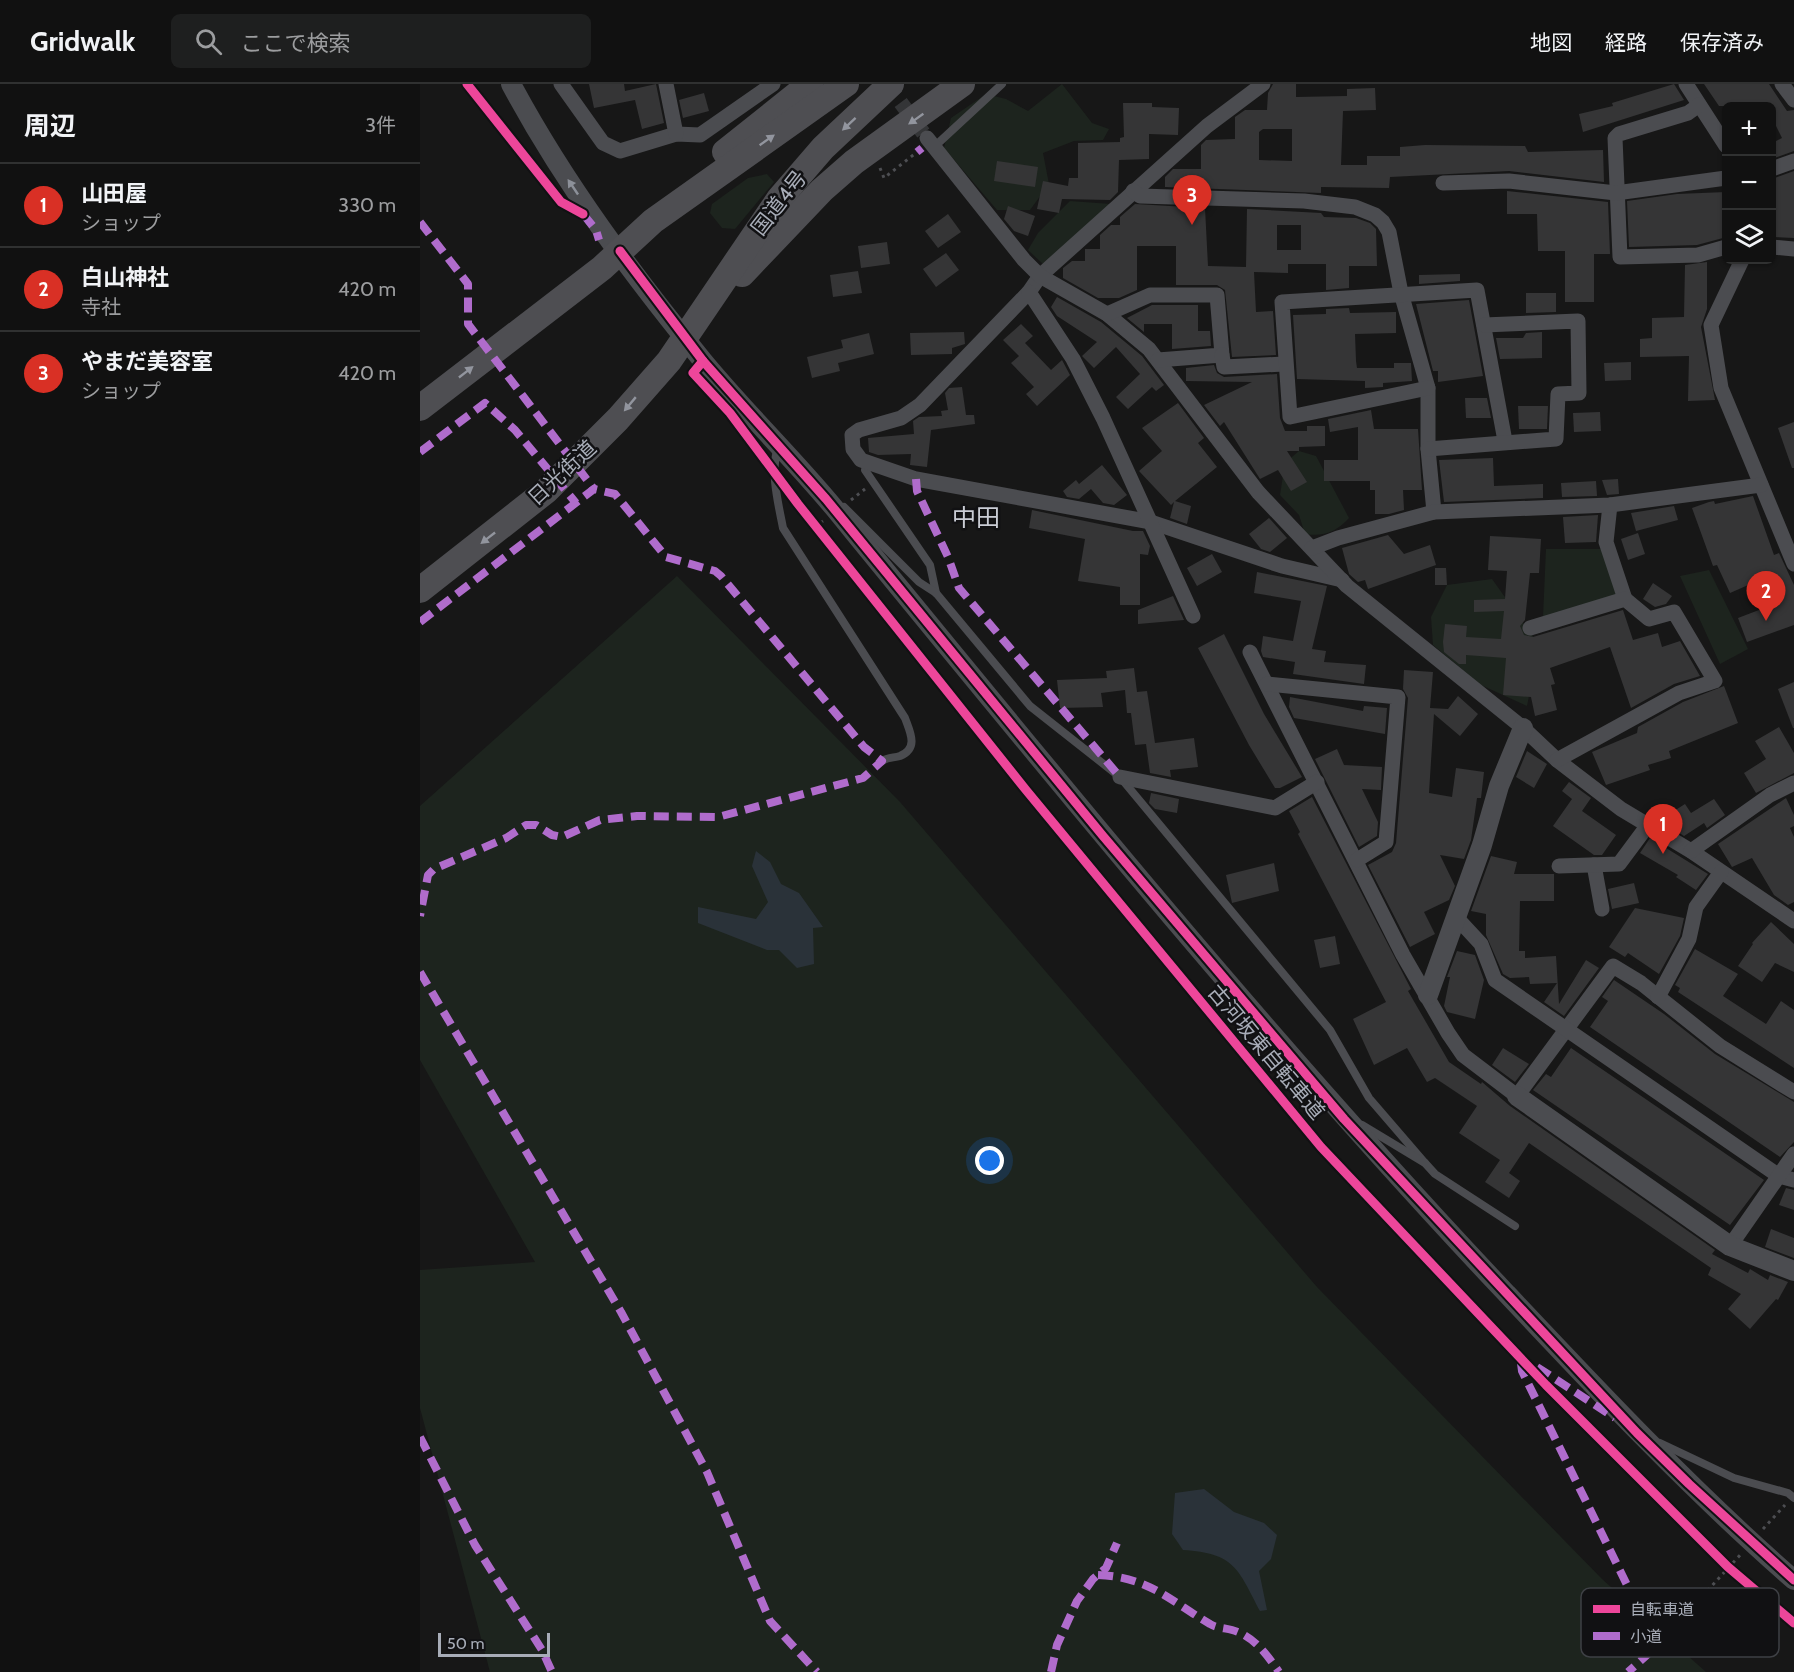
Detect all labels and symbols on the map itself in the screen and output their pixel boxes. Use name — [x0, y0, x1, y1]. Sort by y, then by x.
one-way arrow — [908, 113, 924, 125]
one-way arrow — [841, 117, 856, 131]
one-way arrow — [758, 134, 774, 146]
street label: 国道4号 — [746, 165, 812, 240]
pin: 3 — [1172, 176, 1212, 225]
one-way arrow — [567, 180, 579, 196]
one-way arrow — [459, 367, 474, 379]
one-way arrow — [623, 397, 637, 412]
street label: 日光街道 — [522, 435, 601, 510]
district label: 中田 — [952, 503, 1000, 532]
one-way arrow — [481, 531, 496, 543]
pin: 2 — [1746, 572, 1786, 621]
pin: 1 — [1644, 804, 1682, 854]
street label: 古河坂東自転車道 — [1203, 979, 1330, 1124]
your location — [975, 1146, 1004, 1175]
legend — [1581, 1588, 1779, 1657]
text: 自転車道 — [1630, 1600, 1694, 1619]
text: 小道 — [1630, 1627, 1662, 1646]
scale bar — [438, 1630, 550, 1658]

